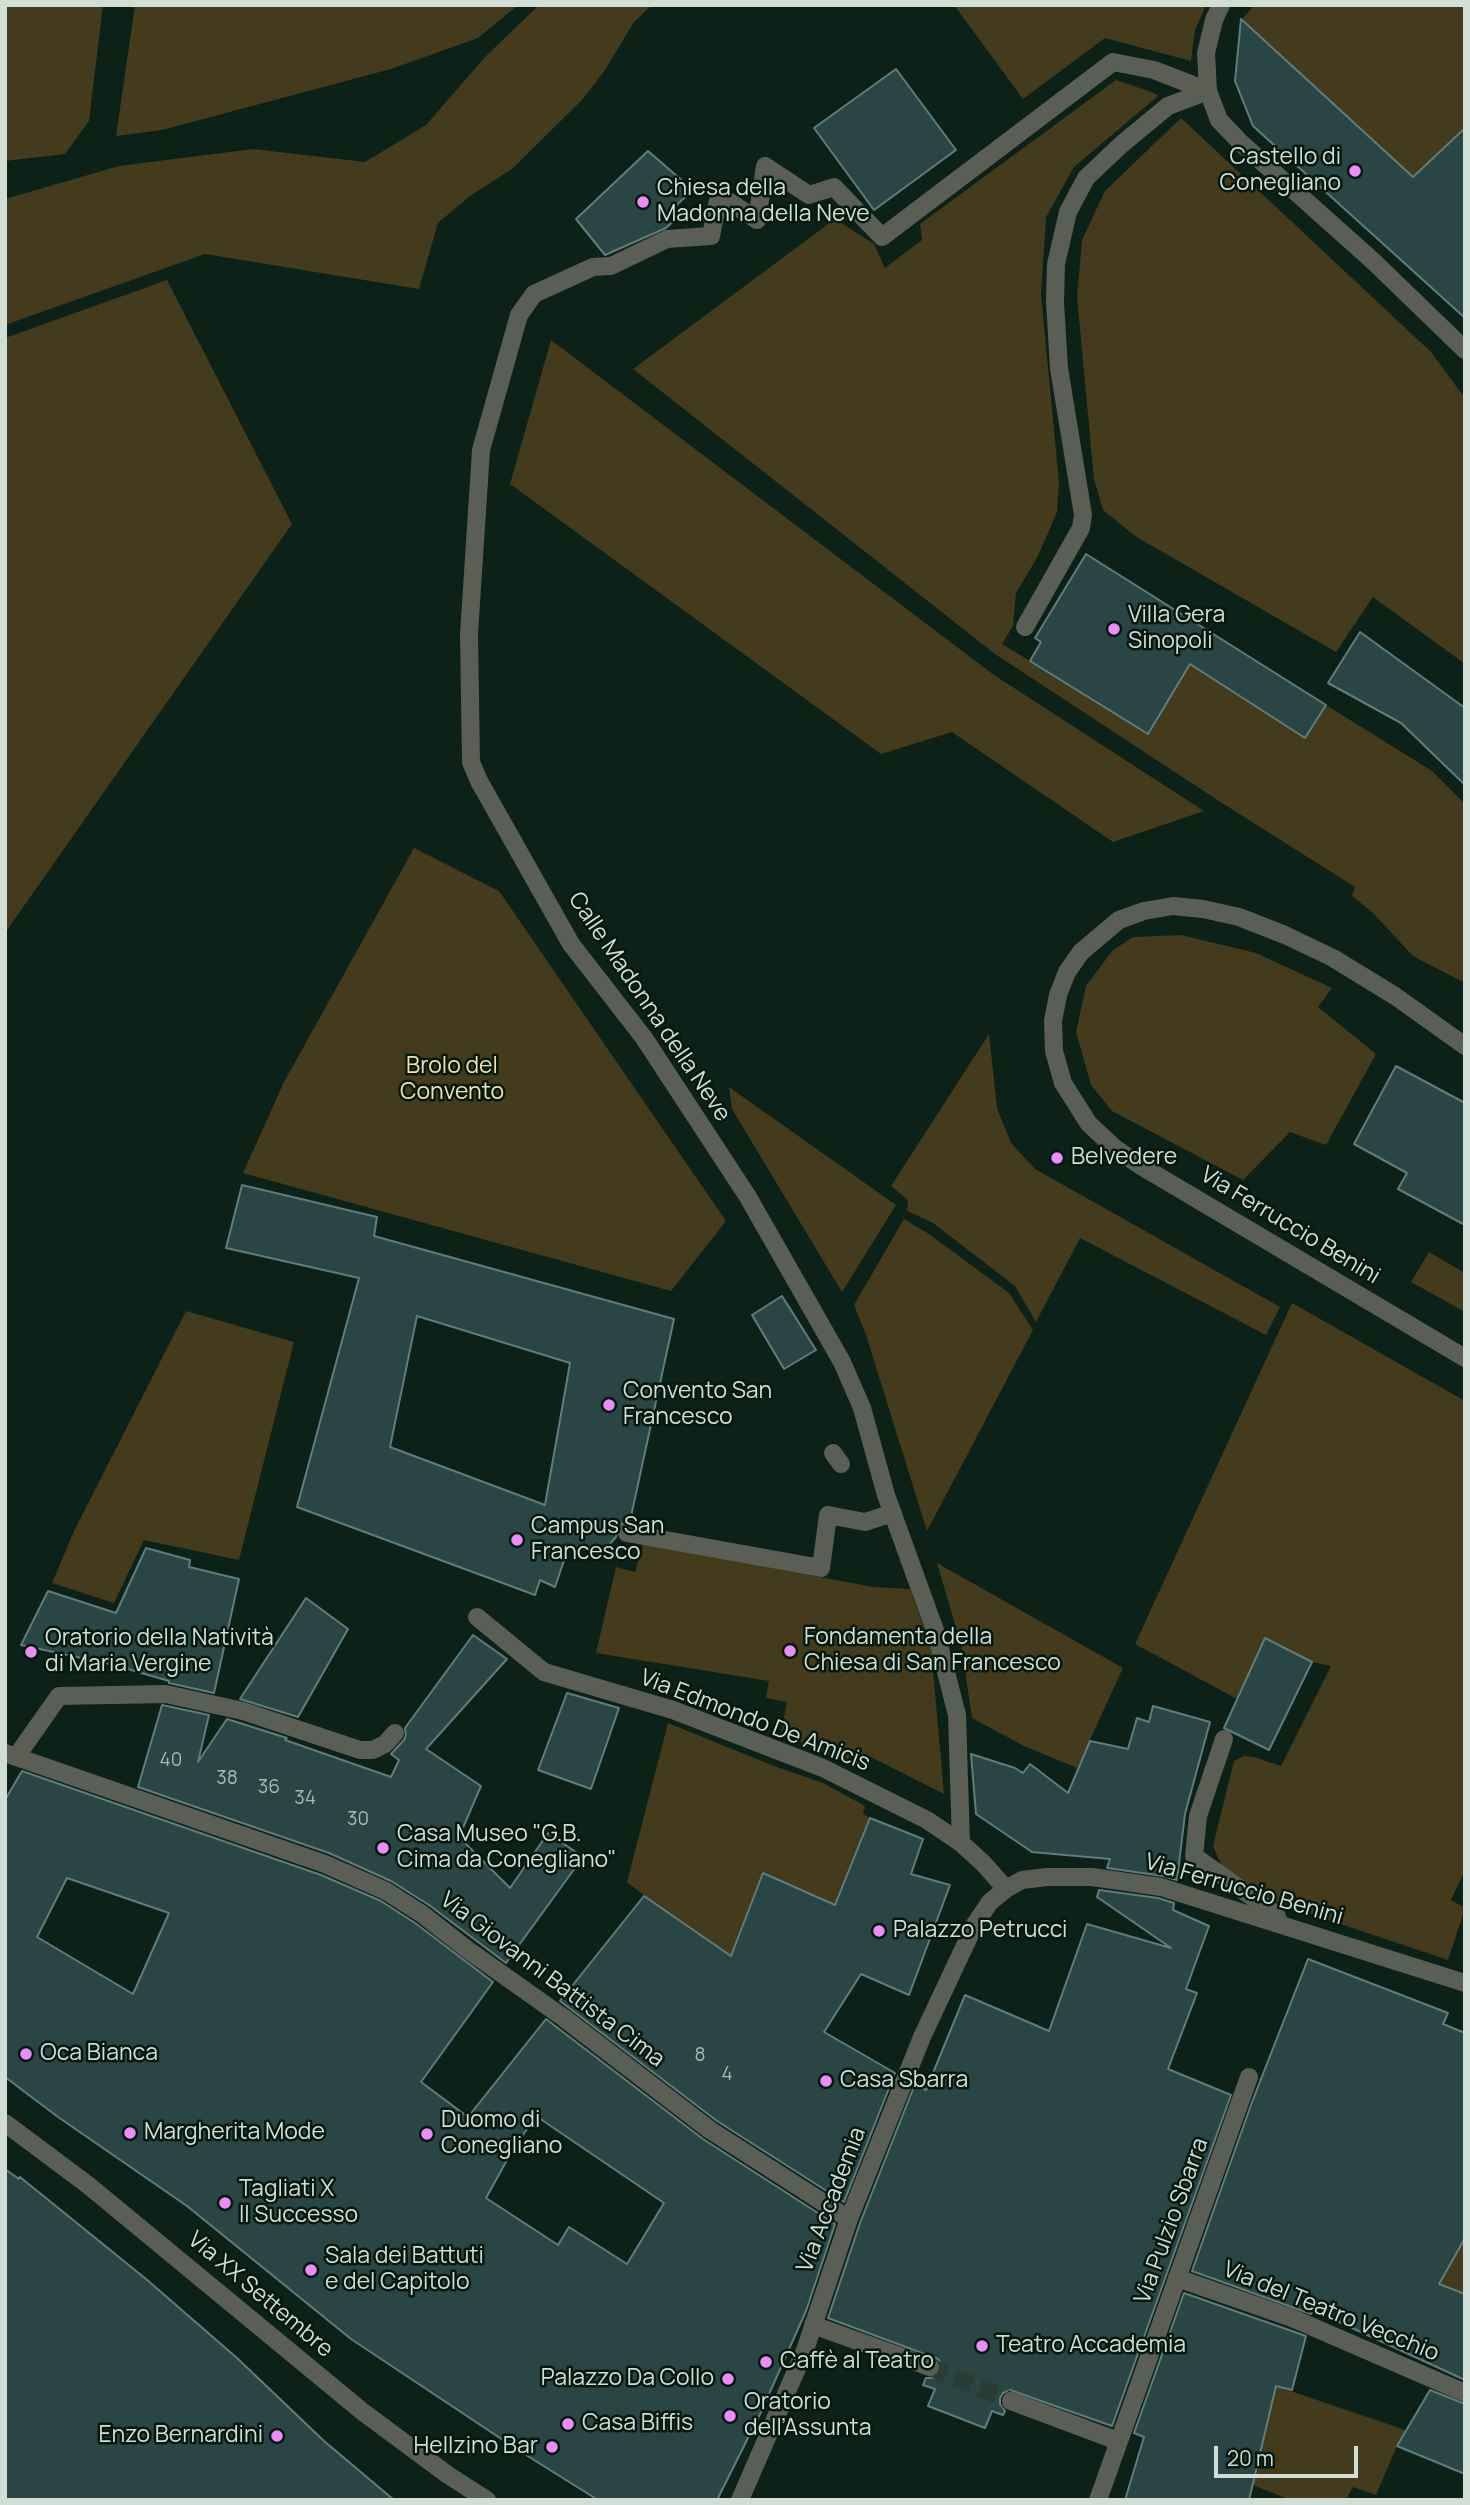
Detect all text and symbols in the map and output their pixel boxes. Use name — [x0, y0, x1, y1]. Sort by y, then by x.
place label: Castello di Conegliano — [1220, 144, 1341, 198]
marker: Castello di Conegliano — [1347, 163, 1363, 179]
place label: Chiesa della Madonna della Neve — [657, 175, 870, 229]
marker: Chiesa della Madonna della Neve — [635, 194, 651, 210]
place label: Villa Gera Sinopoli — [1128, 602, 1225, 656]
marker: Villa Gera Sinopoli — [1106, 621, 1122, 637]
street label: Calle Madonna della Neve — [562, 887, 736, 1127]
park label: Brolo del Convento — [400, 1053, 504, 1107]
place label: Belvedere — [1071, 1144, 1177, 1172]
marker: Belvedere — [1049, 1150, 1065, 1166]
street label: Via Ferruccio Benini — [1195, 1161, 1385, 1291]
place label: Convento San Francesco — [623, 1378, 772, 1432]
marker: Convento San Francesco — [601, 1397, 617, 1413]
place label: Campus San Francesco — [531, 1513, 664, 1567]
marker: Campus San Francesco — [509, 1532, 525, 1548]
place label: Fondamenta della Chiesa di San Francesco — [804, 1624, 1061, 1678]
place label: Oratorio della Natività di Maria Vergine — [45, 1625, 274, 1679]
marker: Fondamenta della Chiesa di San Francesco — [782, 1643, 798, 1659]
marker: Oratorio della Natività di Maria Vergine — [23, 1644, 39, 1660]
street label: Via Edmondo De Amicis — [636, 1664, 874, 1778]
house number: 40 — [160, 1750, 182, 1772]
house number: 38 — [216, 1768, 238, 1790]
house number: 36 — [258, 1777, 280, 1799]
house number: 34 — [294, 1788, 316, 1810]
house number: 30 — [347, 1809, 369, 1831]
place label: Casa Museo "G.B. Cima da Conegliano" — [397, 1821, 616, 1875]
marker: Casa Museo "G.B. Cima da Conegliano" — [375, 1840, 391, 1856]
street label: Via Ferruccio Benini — [1142, 1849, 1346, 1931]
street label: Via Giovanni Battista Cima — [434, 1887, 670, 2073]
place label: Palazzo Petrucci — [893, 1917, 1067, 1945]
marker: Palazzo Petrucci — [871, 1923, 887, 1939]
place label: Oca Bianca — [40, 2040, 158, 2068]
house number: 8 — [694, 2045, 706, 2067]
marker: Oca Bianca — [18, 2046, 34, 2062]
house number: 4 — [721, 2064, 733, 2086]
place label: Casa Sbarra — [840, 2067, 968, 2095]
marker: Casa Sbarra — [818, 2073, 834, 2089]
place label: Duomo di Conegliano — [441, 2107, 562, 2161]
place label: Margherita Mode — [144, 2119, 325, 2147]
street label: Via Accademia — [792, 2124, 872, 2276]
marker: Margherita Mode — [122, 2125, 138, 2141]
marker: Duomo di Conegliano — [419, 2126, 435, 2142]
street label: Via Pulzio Sbarra — [1129, 2134, 1215, 2308]
place label: Tagliati X Il Successo — [239, 2176, 358, 2230]
marker: Tagliati X Il Successo — [217, 2195, 233, 2211]
street label: Via XX Settembre — [182, 2226, 338, 2364]
place label: Sala dei Battuti e del Capitolo — [325, 2243, 484, 2297]
street label: Via del Teatro Vecchio — [1219, 2256, 1443, 2368]
marker: Sala dei Battuti e del Capitolo — [303, 2262, 319, 2278]
place label: Teatro Accademia — [996, 2332, 1186, 2360]
marker: Teatro Accademia — [974, 2338, 990, 2354]
place label: Caffè al Teatro — [780, 2348, 934, 2376]
marker: Caffè al Teatro — [758, 2354, 774, 2370]
place label: Palazzo Da Collo — [541, 2365, 714, 2393]
marker: Palazzo Da Collo — [720, 2371, 736, 2387]
place label: Oratorio dell’Assunta — [744, 2389, 871, 2443]
marker: Oratorio dell’Assunta — [722, 2408, 738, 2424]
place label: Casa Biffis — [582, 2410, 693, 2438]
marker: Casa Biffis — [560, 2416, 576, 2432]
place label: Enzo Bernardini — [98, 2422, 263, 2450]
marker: Enzo Bernardini — [269, 2428, 285, 2444]
scale bar — [1218, 2432, 1362, 2476]
place label: Hellzino Bar — [414, 2433, 538, 2461]
marker: Hellzino Bar — [544, 2439, 560, 2455]
text: 20 m — [1227, 2444, 1274, 2472]

